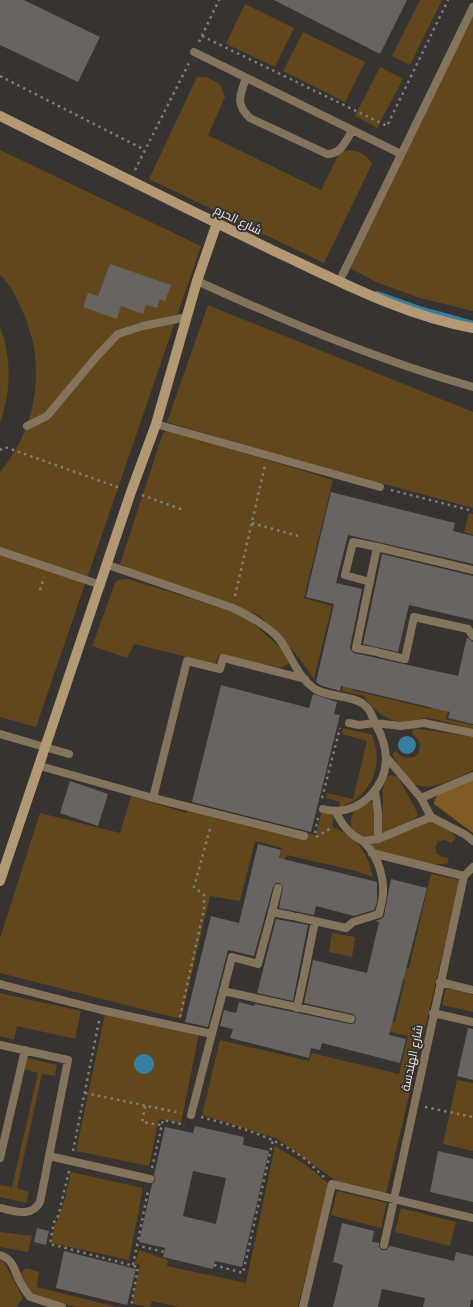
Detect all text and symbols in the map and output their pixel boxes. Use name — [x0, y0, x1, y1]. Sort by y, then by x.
street label: شارع الحرم — [212, 203, 264, 238]
street label: شارع الهندسة — [398, 1024, 427, 1093]

